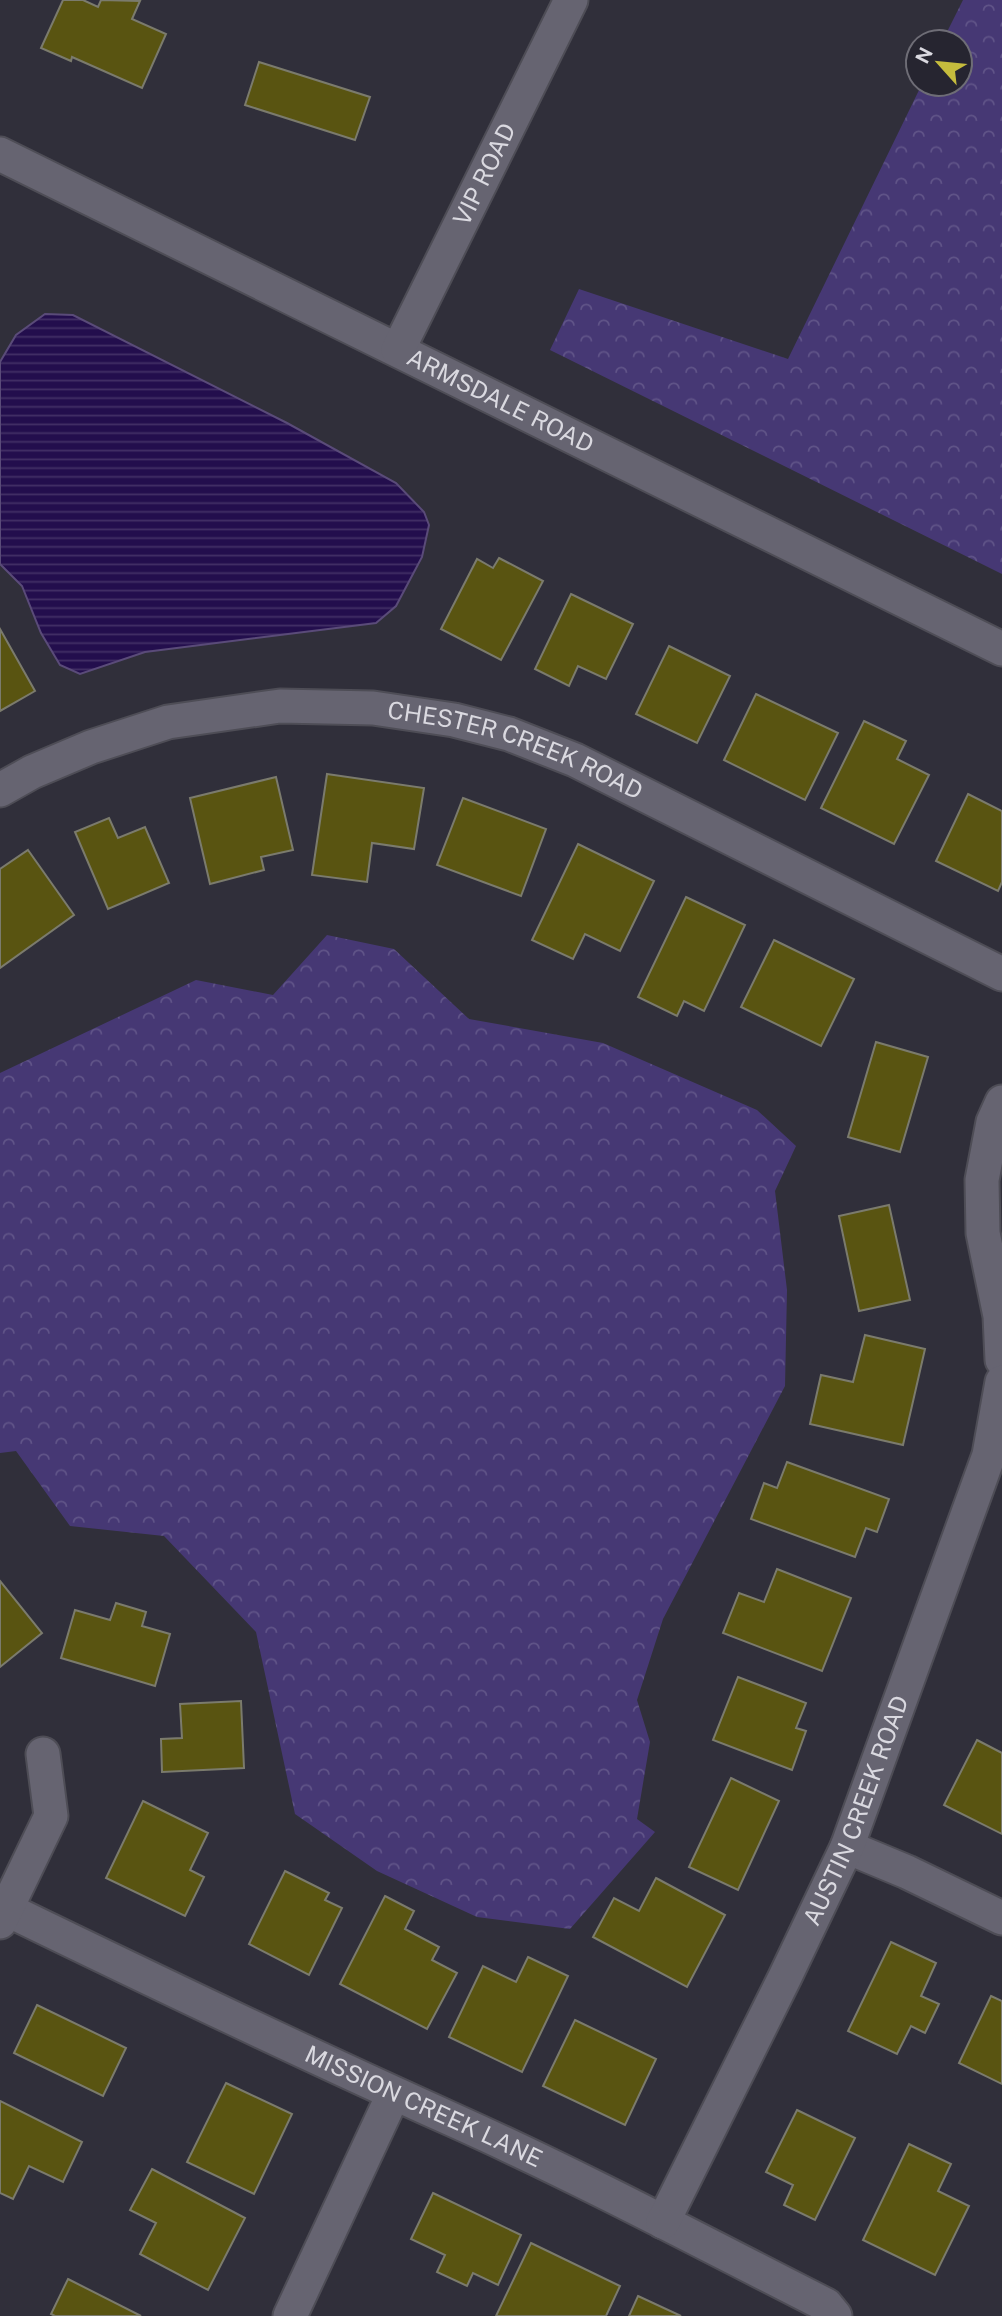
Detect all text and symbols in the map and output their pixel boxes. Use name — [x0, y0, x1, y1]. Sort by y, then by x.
north arrow — [904, 28, 974, 98]
text: N — [911, 44, 937, 67]
street label: VIP ROAD — [447, 118, 521, 230]
street label: ARMSDALE ROAD — [403, 342, 599, 458]
street label: CHESTER CREEK ROAD — [386, 695, 648, 805]
street label: AUSTIN CREEK ROAD — [797, 1692, 914, 1930]
street label: MISSION CREEK LANE — [301, 2039, 547, 2173]

